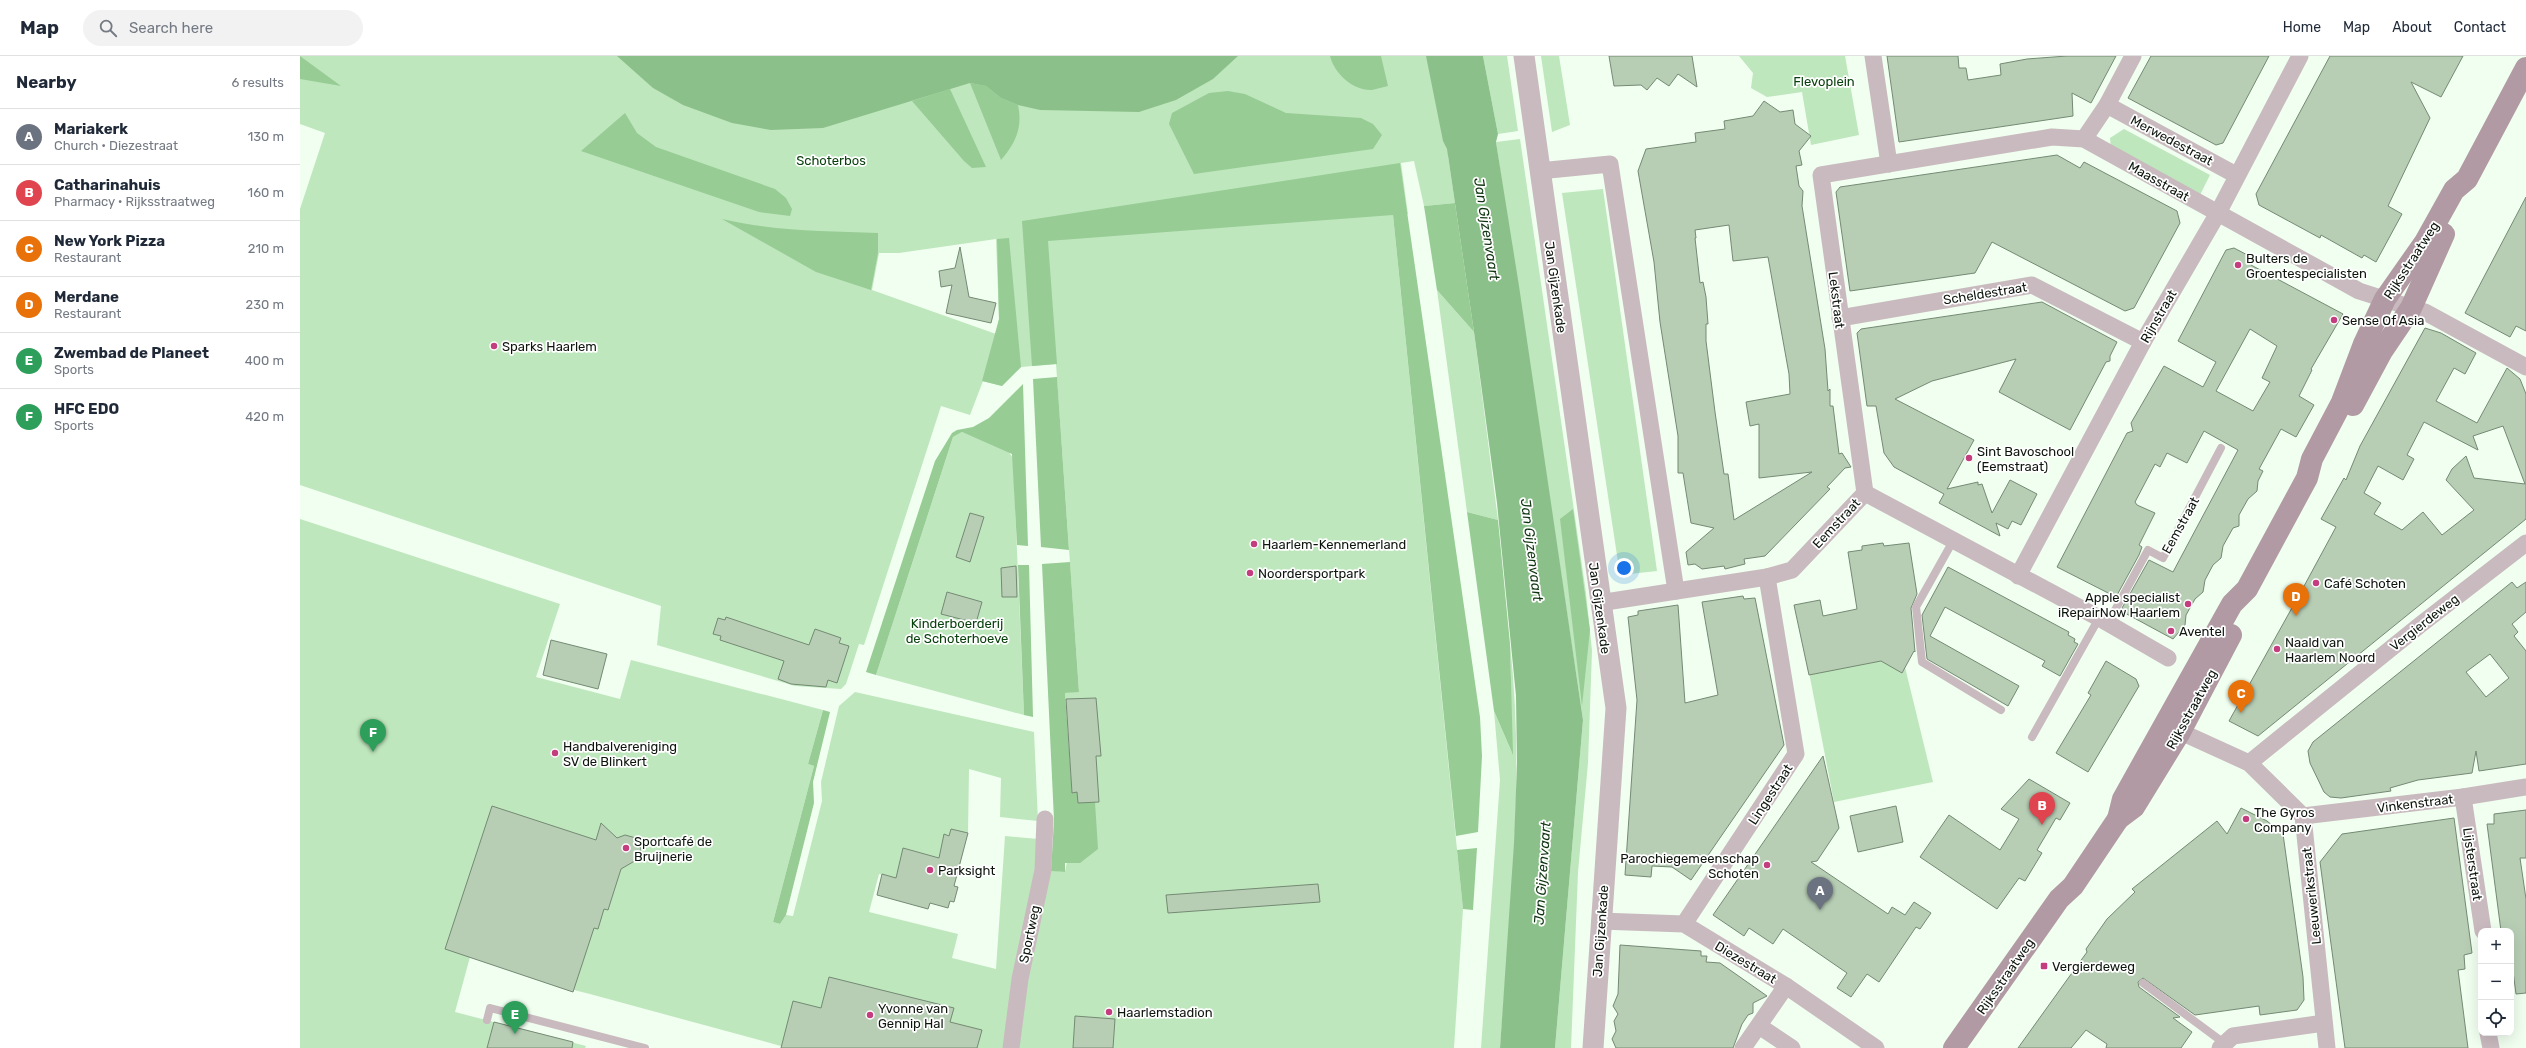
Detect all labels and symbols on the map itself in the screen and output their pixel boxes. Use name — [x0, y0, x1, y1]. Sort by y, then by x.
park label: Flevoplein — [1793, 74, 1855, 89]
street label: Merwedestraat — [2128, 112, 2215, 168]
park label: Schoterbos — [796, 153, 866, 168]
street label: Maasstraat — [2126, 159, 2192, 204]
water label: Jan Gijzenvaart — [1470, 177, 1503, 282]
street label: Rijksstraatweg — [2381, 219, 2443, 302]
street label: Jan Gijzenkade — [1542, 240, 1569, 334]
place label: Bulters de Groentespecialisten — [2246, 251, 2367, 281]
marker: Bulters de Groentespecialisten — [2233, 260, 2243, 270]
street label: Lekstraat — [1826, 271, 1847, 329]
street label: Scheldestraat — [1942, 279, 2028, 308]
street label: Rijnstraat — [2137, 287, 2180, 345]
place label: Sense Of Asia — [2342, 313, 2424, 328]
marker: Sense Of Asia — [2329, 315, 2339, 325]
place label: Sparks Haarlem — [502, 339, 597, 354]
marker: Sparks Haarlem — [489, 341, 499, 351]
place label: Sint Bavoschool (Eemstraat) — [1977, 444, 2074, 474]
marker: Sint Bavoschool (Eemstraat) — [1964, 453, 1974, 463]
street label: Eemstraat — [2159, 494, 2202, 556]
street label: Eemstraat — [1810, 495, 1863, 551]
water label: Jan Gijzenvaart — [1517, 498, 1546, 603]
place label: Haarlem-Kennemerland — [1262, 537, 1406, 552]
marker: Haarlem-Kennemerland — [1249, 539, 1259, 549]
your location — [1614, 558, 1634, 578]
street label: Jan Gijzenkade — [1586, 561, 1613, 655]
place label: Noordersportpark — [1258, 566, 1365, 581]
marker: Noordersportpark — [1245, 568, 1255, 578]
place label: Café Schoten — [2324, 576, 2406, 591]
marker: Café Schoten — [2311, 578, 2321, 588]
pin: D — [2283, 583, 2309, 616]
place label: Apple specialist iRepairNow Haarlem — [2058, 590, 2180, 620]
street label: Vergierdeweg — [2387, 591, 2462, 655]
marker: Apple specialist iRepairNow Haarlem — [2183, 599, 2193, 609]
park label: Kinderboerderij de Schoterhoeve — [906, 616, 1008, 646]
place label: Aventel — [2179, 624, 2225, 639]
marker: Aventel — [2166, 626, 2176, 636]
place label: Naald van Haarlem Noord — [2285, 635, 2375, 665]
marker: Naald van Haarlem Noord — [2272, 644, 2282, 654]
street label: Rijksstraatweg — [2163, 667, 2221, 752]
pin: C — [2228, 680, 2254, 713]
pin: F — [360, 719, 386, 752]
place label: Handbalvereniging SV de Blinkert — [563, 739, 677, 769]
marker: Handbalvereniging SV de Blinkert — [550, 748, 560, 758]
street label: Lingestraat — [1745, 761, 1796, 828]
street label: Vinkenstraat — [2376, 791, 2454, 816]
pin: B — [2029, 792, 2055, 825]
place label: The Gyros Company — [2254, 805, 2315, 835]
marker: The Gyros Company — [2241, 814, 2251, 824]
water label: Jan Gijzenvaart — [1530, 820, 1555, 925]
street label: Lijsterstraat — [2460, 827, 2485, 902]
place label: Sportcafé de Bruijnerie — [634, 834, 712, 864]
marker: Sportcafé de Bruijnerie — [621, 843, 631, 853]
street label: Leeuwerikstraat — [2299, 847, 2324, 945]
place label: Parochiegemeenschap Schoten — [1620, 851, 1759, 881]
marker: Parochiegemeenschap Schoten — [1762, 860, 1772, 870]
place label: Parksight — [938, 863, 995, 879]
marker: Parksight — [925, 865, 935, 875]
pin: A — [1807, 877, 1833, 910]
street label: Jan Gijzenkade — [1590, 885, 1611, 978]
street label: Sportweg — [1016, 904, 1044, 965]
street label: Rijksstraatweg — [1974, 935, 2038, 1018]
street label: Diezestraat — [1712, 938, 1779, 987]
place label: Vergierdeweg — [2052, 959, 2135, 975]
marker: Vergierdeweg — [2039, 961, 2049, 971]
pin: E — [502, 1001, 528, 1034]
place label: Yvonne van Gennip Hal — [878, 1001, 948, 1031]
place label: Haarlemstadion — [1117, 1005, 1213, 1020]
marker: Haarlemstadion — [1104, 1007, 1114, 1017]
marker: Yvonne van Gennip Hal — [865, 1010, 875, 1020]

